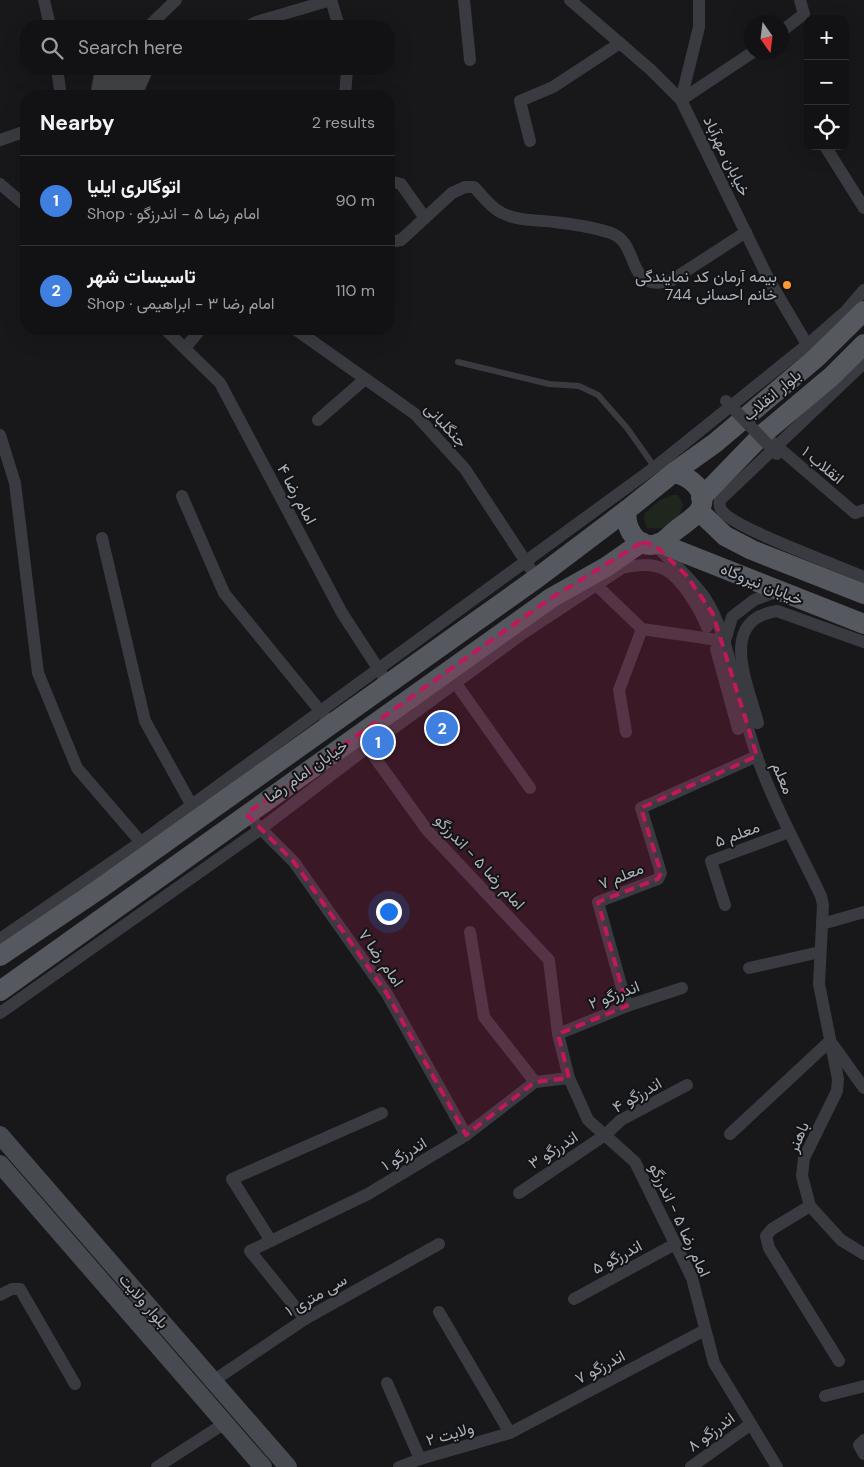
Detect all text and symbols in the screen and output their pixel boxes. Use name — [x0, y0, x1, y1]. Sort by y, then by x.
north arrow — [744, 15, 789, 60]
map controls — [804, 15, 849, 150]
button: + — [804, 15, 849, 60]
search box — [20, 20, 395, 75]
icon: search — [38, 34, 66, 62]
text: Search here — [78, 35, 183, 60]
button: − — [804, 60, 849, 105]
button: locate — [804, 105, 849, 150]
text: Nearby — [40, 109, 114, 137]
text: 2 results — [312, 112, 375, 133]
street label: خیابان مهرآباد — [699, 112, 756, 200]
text: اتوگالری ایلیا — [87, 174, 181, 199]
text: 1 — [53, 190, 59, 211]
text: 90 m — [335, 190, 375, 211]
text: Shop · امام رضا ۵ - اندرزگو — [87, 203, 260, 224]
text: تاسیسات شهر — [87, 264, 196, 289]
place label: بیمه آرمان کد نمایندگی 744 خانم احسانی — [635, 266, 777, 305]
marker: بیمه آرمان کد نمایندگی 744 خانم احسانی — [781, 279, 793, 291]
text: 2 — [51, 280, 61, 301]
text: 110 m — [336, 280, 375, 301]
text: Shop · امام رضا ۳ - ابراهیمی — [87, 293, 275, 314]
street label: بلوار انقلاب — [738, 364, 806, 426]
street label: جنگلبانی — [420, 398, 472, 452]
street label: انقلاب ۱ — [798, 441, 848, 489]
street label: امام رضا ۴ — [272, 460, 322, 528]
street label: خیابان نیروگاه — [718, 558, 807, 610]
pin: 2 — [426, 709, 458, 747]
pin: 1 — [362, 723, 394, 761]
street label: خیابان امام رضا — [260, 735, 352, 807]
street label: معلم — [767, 759, 799, 797]
street label: امام رضا ۵ - اندرزگو — [430, 810, 530, 914]
street label: معلم ۵ — [712, 816, 762, 852]
street label: معلم ۷ — [595, 858, 647, 894]
your location — [376, 899, 402, 925]
street label: امام رضا ۷ — [354, 925, 408, 991]
street label: اندرزگو ۲ — [586, 976, 642, 1014]
street label: اندرزگو ۴ — [609, 1073, 665, 1117]
street label: باهنر — [782, 1118, 814, 1157]
street label: اندرزگو ۳ — [524, 1126, 582, 1174]
street label: اندرزگو ۱ — [378, 1132, 430, 1176]
street label: امام رضا ۵ - اندرزگو — [644, 1160, 716, 1280]
street label: اندرزگو ۵ — [588, 1235, 646, 1279]
street label: بلوار ولایت — [114, 1269, 174, 1333]
street label: سی متری ۱ — [281, 1269, 351, 1321]
street label: اندرزگو ۷ — [571, 1345, 629, 1389]
street label: اندرزگو ۸ — [683, 1408, 739, 1456]
street label: ولایت ۲ — [424, 1417, 476, 1451]

